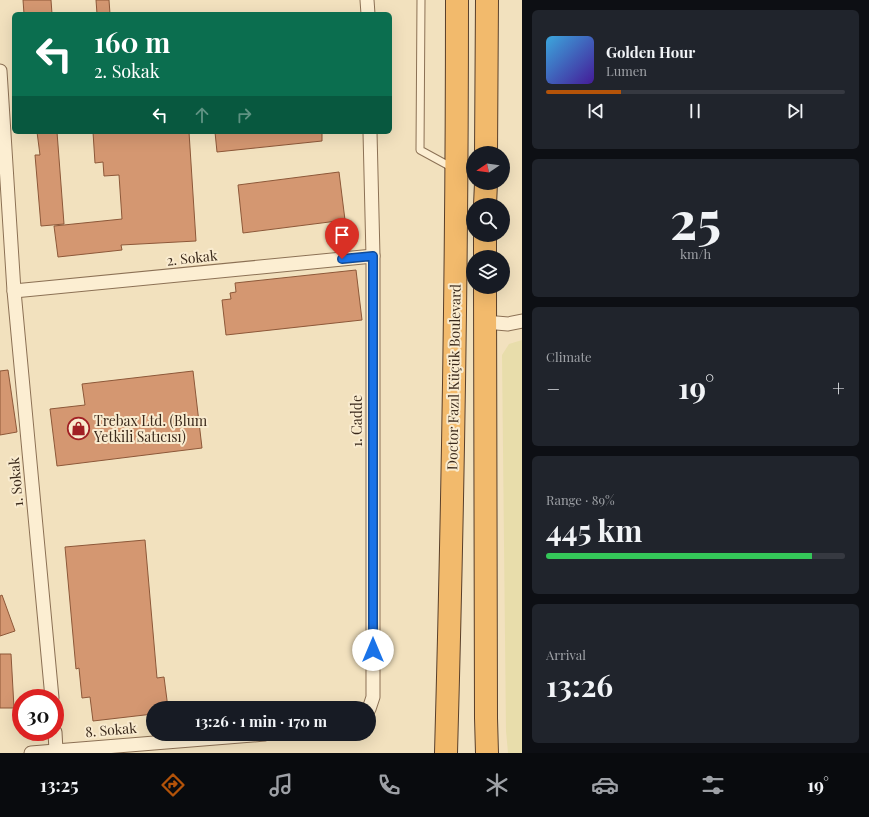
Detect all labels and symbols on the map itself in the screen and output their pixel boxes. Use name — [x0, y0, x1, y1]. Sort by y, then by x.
north arrow — [466, 146, 510, 190]
pin — [325, 218, 359, 259]
street label: 2. Sokak — [166, 245, 219, 270]
street label: Doctor Fazıl Küçük Boulevard — [442, 284, 465, 470]
street label: 1. Cadde — [347, 395, 366, 447]
place label: Trebax Ltd. (Blum Yetkili Satıcısı) — [93, 411, 208, 446]
shop icon: Trebax Ltd. (Blum Yetkili Satıcısı) — [66, 416, 92, 442]
street label: 1. Sokak — [4, 456, 27, 508]
position arrow — [352, 629, 394, 671]
speed limit sign: 30 — [12, 689, 64, 741]
street label: 8. Sokak — [84, 718, 138, 741]

